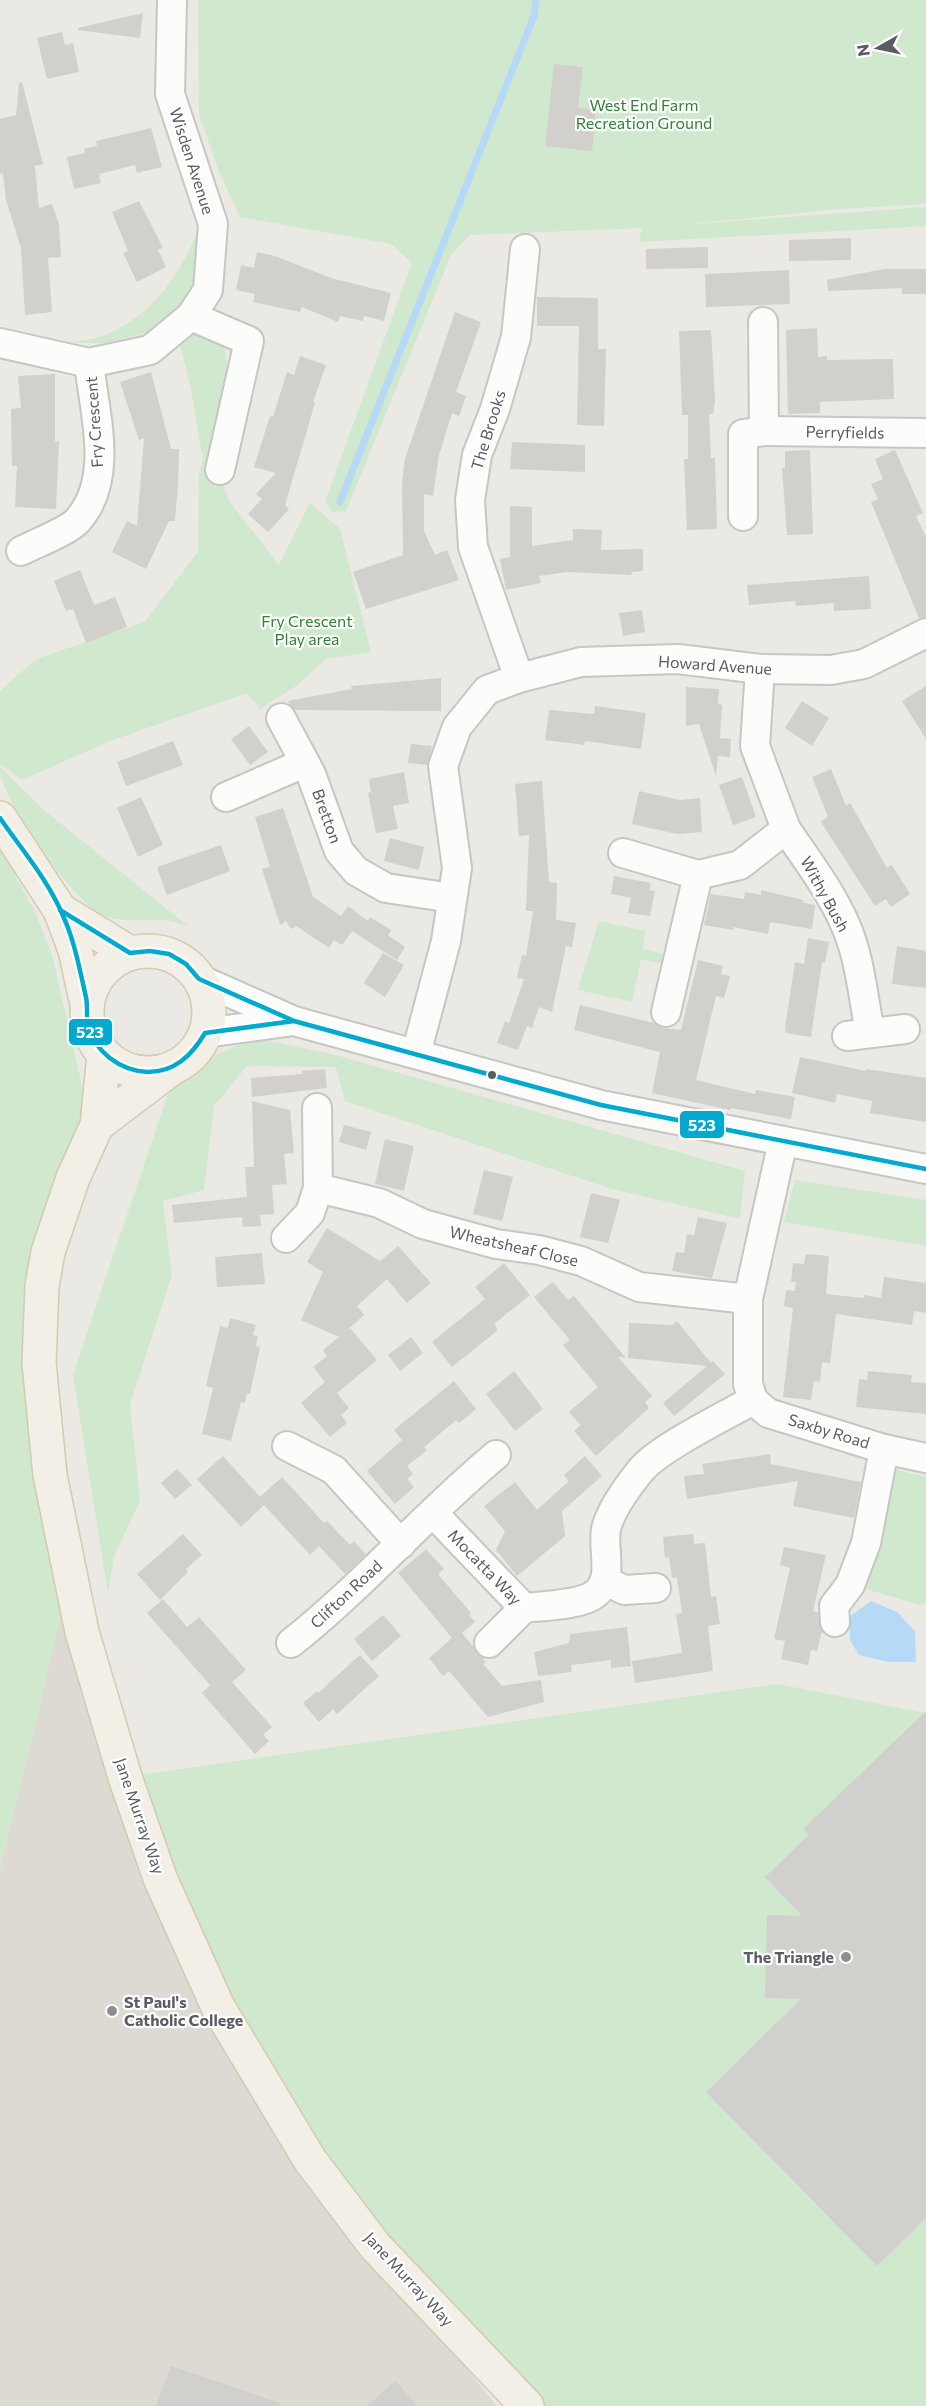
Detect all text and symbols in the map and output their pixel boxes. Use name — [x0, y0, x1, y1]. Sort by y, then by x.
north arrow — [848, 18, 908, 78]
text: N — [852, 43, 873, 58]
park label: West End Farm Recreation Ground — [576, 95, 712, 132]
street label: Wisden Avenue — [166, 105, 219, 217]
street label: Fry Crescent — [81, 375, 106, 468]
street label: The Brooks — [466, 388, 509, 472]
street label: Perryfields — [805, 421, 885, 442]
park label: Fry Crescent Play area — [261, 611, 353, 648]
street label: Howard Avenue — [657, 651, 773, 678]
street label: Bretton — [309, 786, 346, 846]
street label: Withy Bush — [797, 853, 854, 935]
line badge: 523 — [68, 1018, 113, 1046]
text: 523 — [76, 1022, 104, 1041]
unlabelled marker — [486, 1069, 498, 1081]
line badge: 523 — [679, 1110, 725, 1139]
text: 523 — [688, 1115, 716, 1134]
street label: Wheatsheaf Close — [448, 1221, 580, 1270]
street label: Saxby Road — [786, 1409, 872, 1452]
street label: Mocatta Way — [445, 1525, 526, 1608]
street label: Clifton Road — [306, 1556, 385, 1632]
street label: Jane Murray Way — [112, 1755, 169, 1877]
place label: The Triangle — [743, 1947, 834, 1966]
marker: The Triangle — [839, 1950, 853, 1964]
place label: St Paul's Catholic College — [124, 1992, 243, 2029]
marker: St Paul's Catholic College — [105, 2004, 119, 2018]
street label: Jane Murray Way — [361, 2228, 458, 2330]

